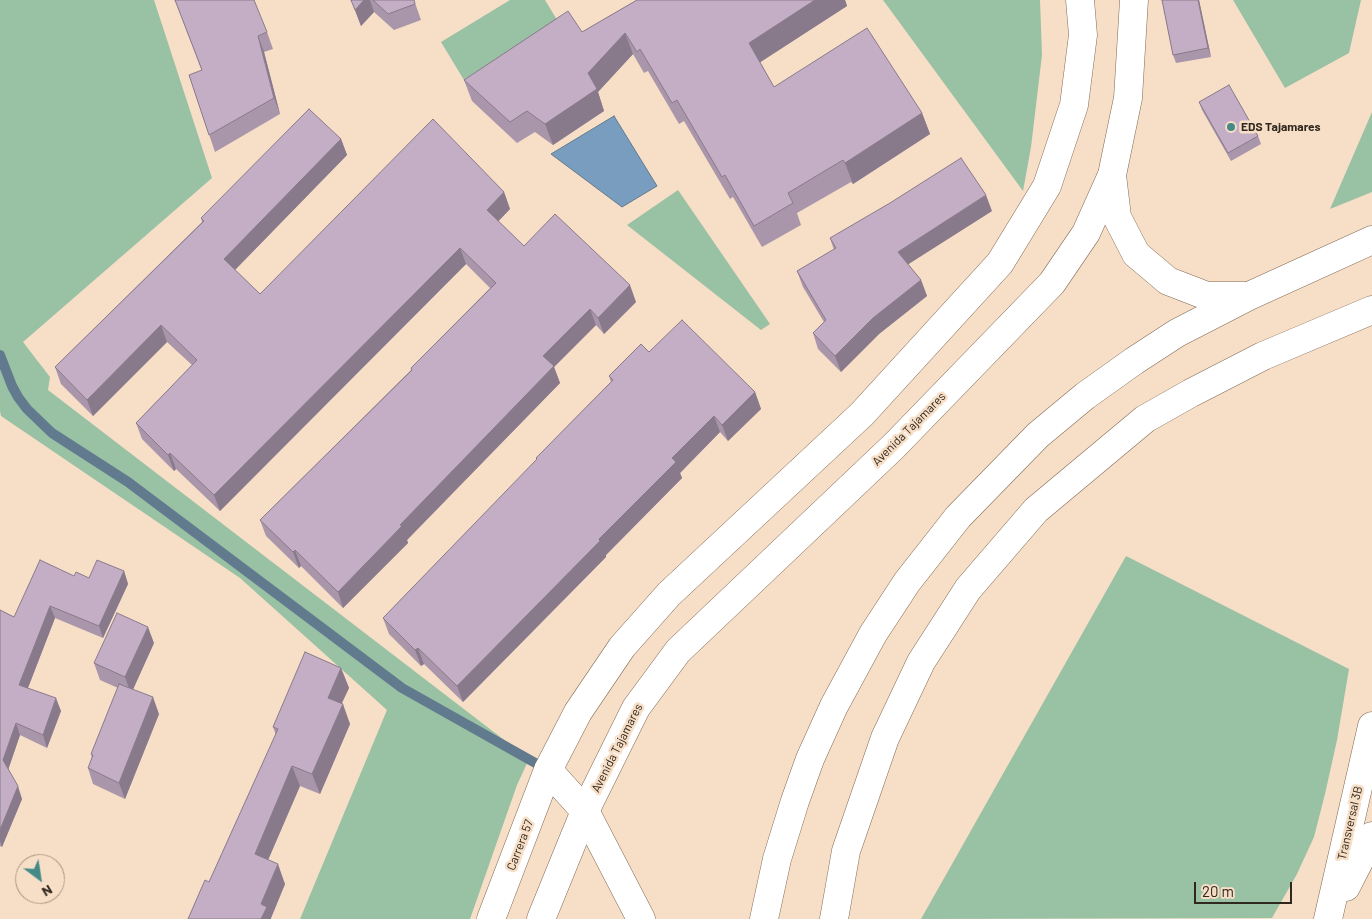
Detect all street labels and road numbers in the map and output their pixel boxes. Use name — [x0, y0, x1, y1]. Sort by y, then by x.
street label: Avenida Tajamares — [869, 389, 949, 469]
street label: Avenida Tajamares — [588, 701, 646, 795]
street label: Transversal 3B — [1334, 785, 1366, 861]
street label: Carrera 57 — [504, 818, 536, 872]

